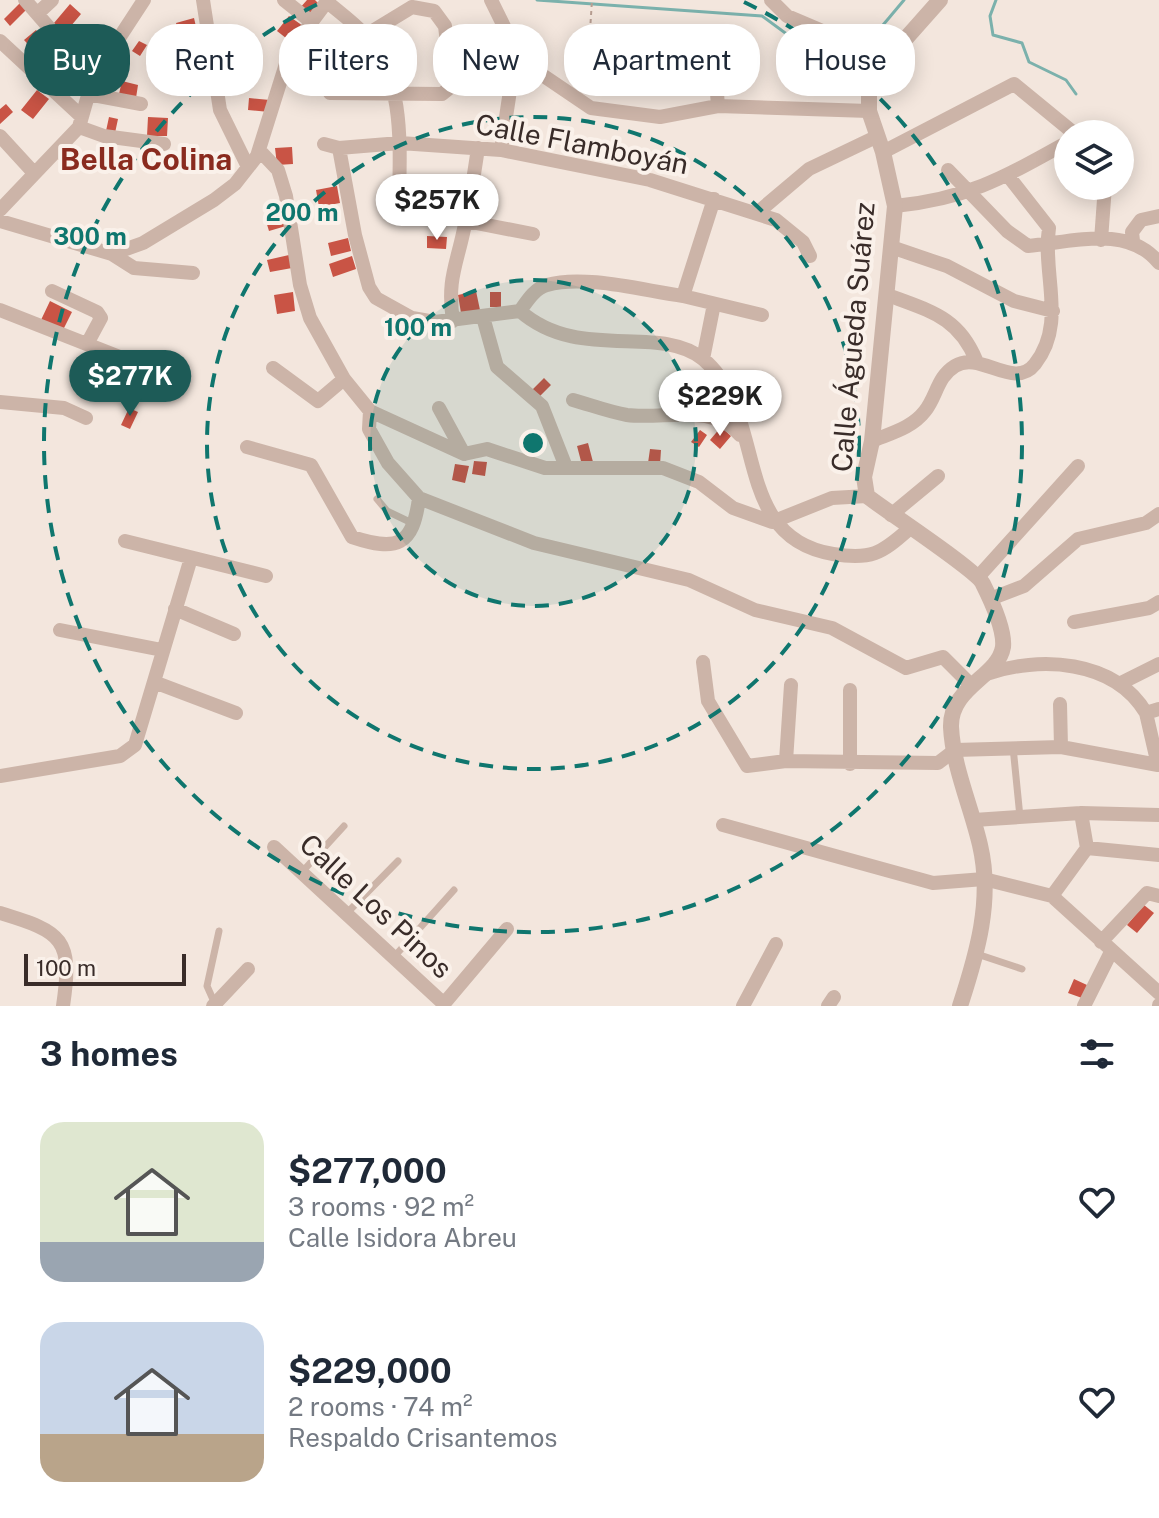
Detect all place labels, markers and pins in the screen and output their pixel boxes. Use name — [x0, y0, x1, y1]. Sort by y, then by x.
pin: $257K — [381, 174, 493, 242]
pin: $277K — [74, 350, 186, 418]
pin: $229K — [664, 370, 776, 438]
centre of rings — [519, 429, 547, 457]

